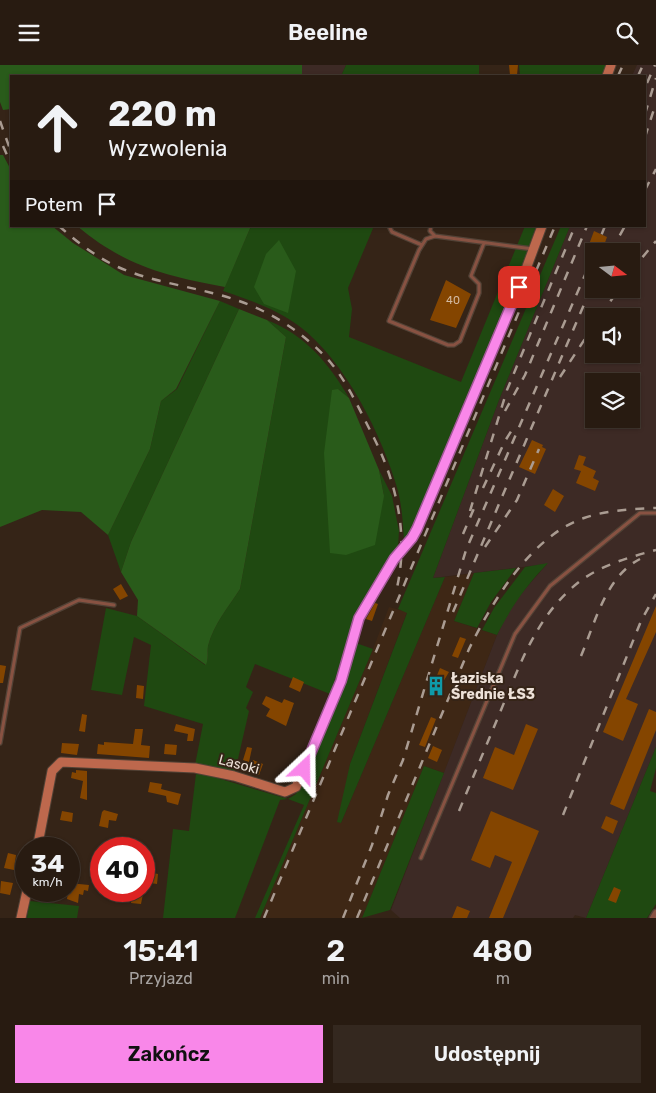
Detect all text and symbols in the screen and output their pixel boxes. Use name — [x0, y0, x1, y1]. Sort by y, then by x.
icon: menu — [15, 19, 43, 47]
text: Beeline — [288, 19, 368, 46]
icon: search — [613, 19, 641, 47]
text: 220 m — [108, 93, 217, 135]
icon: ahead — [25, 95, 90, 160]
text: Wyzwolenia — [108, 135, 227, 162]
icon: arrive — [93, 190, 121, 218]
text: Potem — [25, 193, 83, 216]
north arrow — [585, 243, 640, 297]
map controls — [585, 243, 640, 428]
pin — [498, 266, 540, 308]
icon: arrive — [505, 273, 533, 301]
house number: 40 — [446, 294, 460, 307]
button: sound — [585, 308, 640, 363]
button: layers — [585, 373, 640, 428]
place label: Łaziska Średnie ŁS3 — [451, 670, 535, 703]
building icon: Łaziska Średnie ŁS3 — [425, 675, 447, 697]
position arrow — [277, 742, 329, 794]
street label: Lasoki — [217, 751, 261, 778]
speed limit sign: 40 — [90, 837, 155, 902]
text: 34 — [31, 849, 64, 878]
text: km/h — [33, 875, 62, 889]
text: 15:41 — [123, 933, 199, 969]
text: 2 — [326, 933, 345, 969]
text: 480 — [473, 933, 533, 969]
text: Przyjazd — [129, 969, 193, 988]
text: min — [322, 969, 350, 988]
text: m — [496, 969, 510, 988]
button: Zakończ — [15, 1025, 323, 1083]
button: Udostępnij — [333, 1025, 641, 1083]

